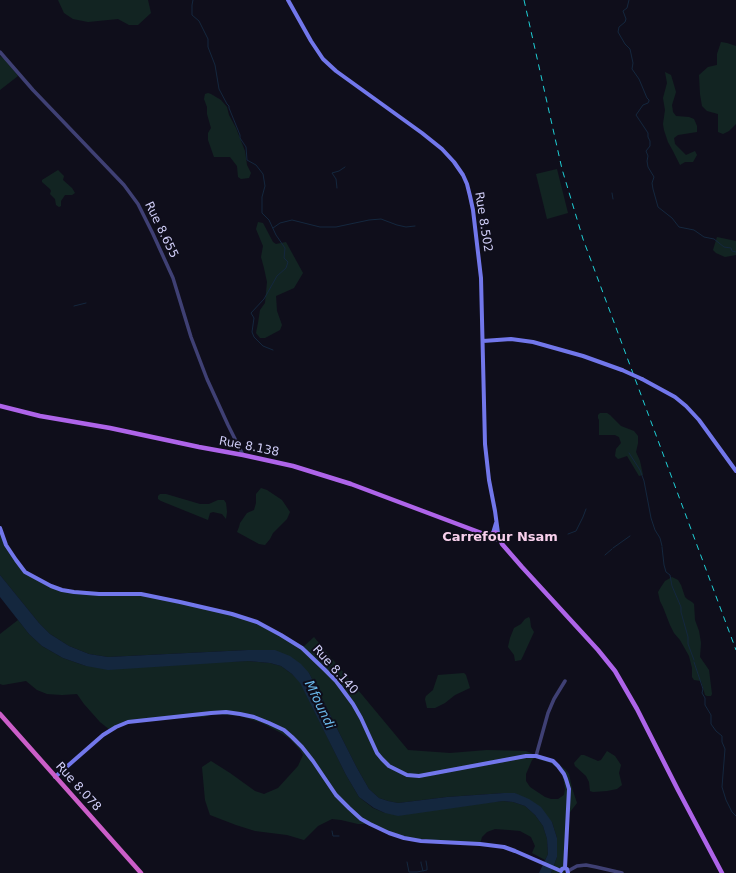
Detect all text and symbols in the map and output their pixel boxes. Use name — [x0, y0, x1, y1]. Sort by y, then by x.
street label: Rue 8.502 — [471, 191, 495, 253]
street label: Rue 8.655 — [141, 199, 181, 261]
street label: Rue 8.138 — [218, 434, 280, 460]
district label: Carrefour Nsam — [442, 530, 558, 546]
street label: Rue 8.140 — [309, 643, 361, 697]
water label: Mfoundi — [301, 678, 337, 732]
street label: Rue 8.078 — [52, 760, 104, 814]

